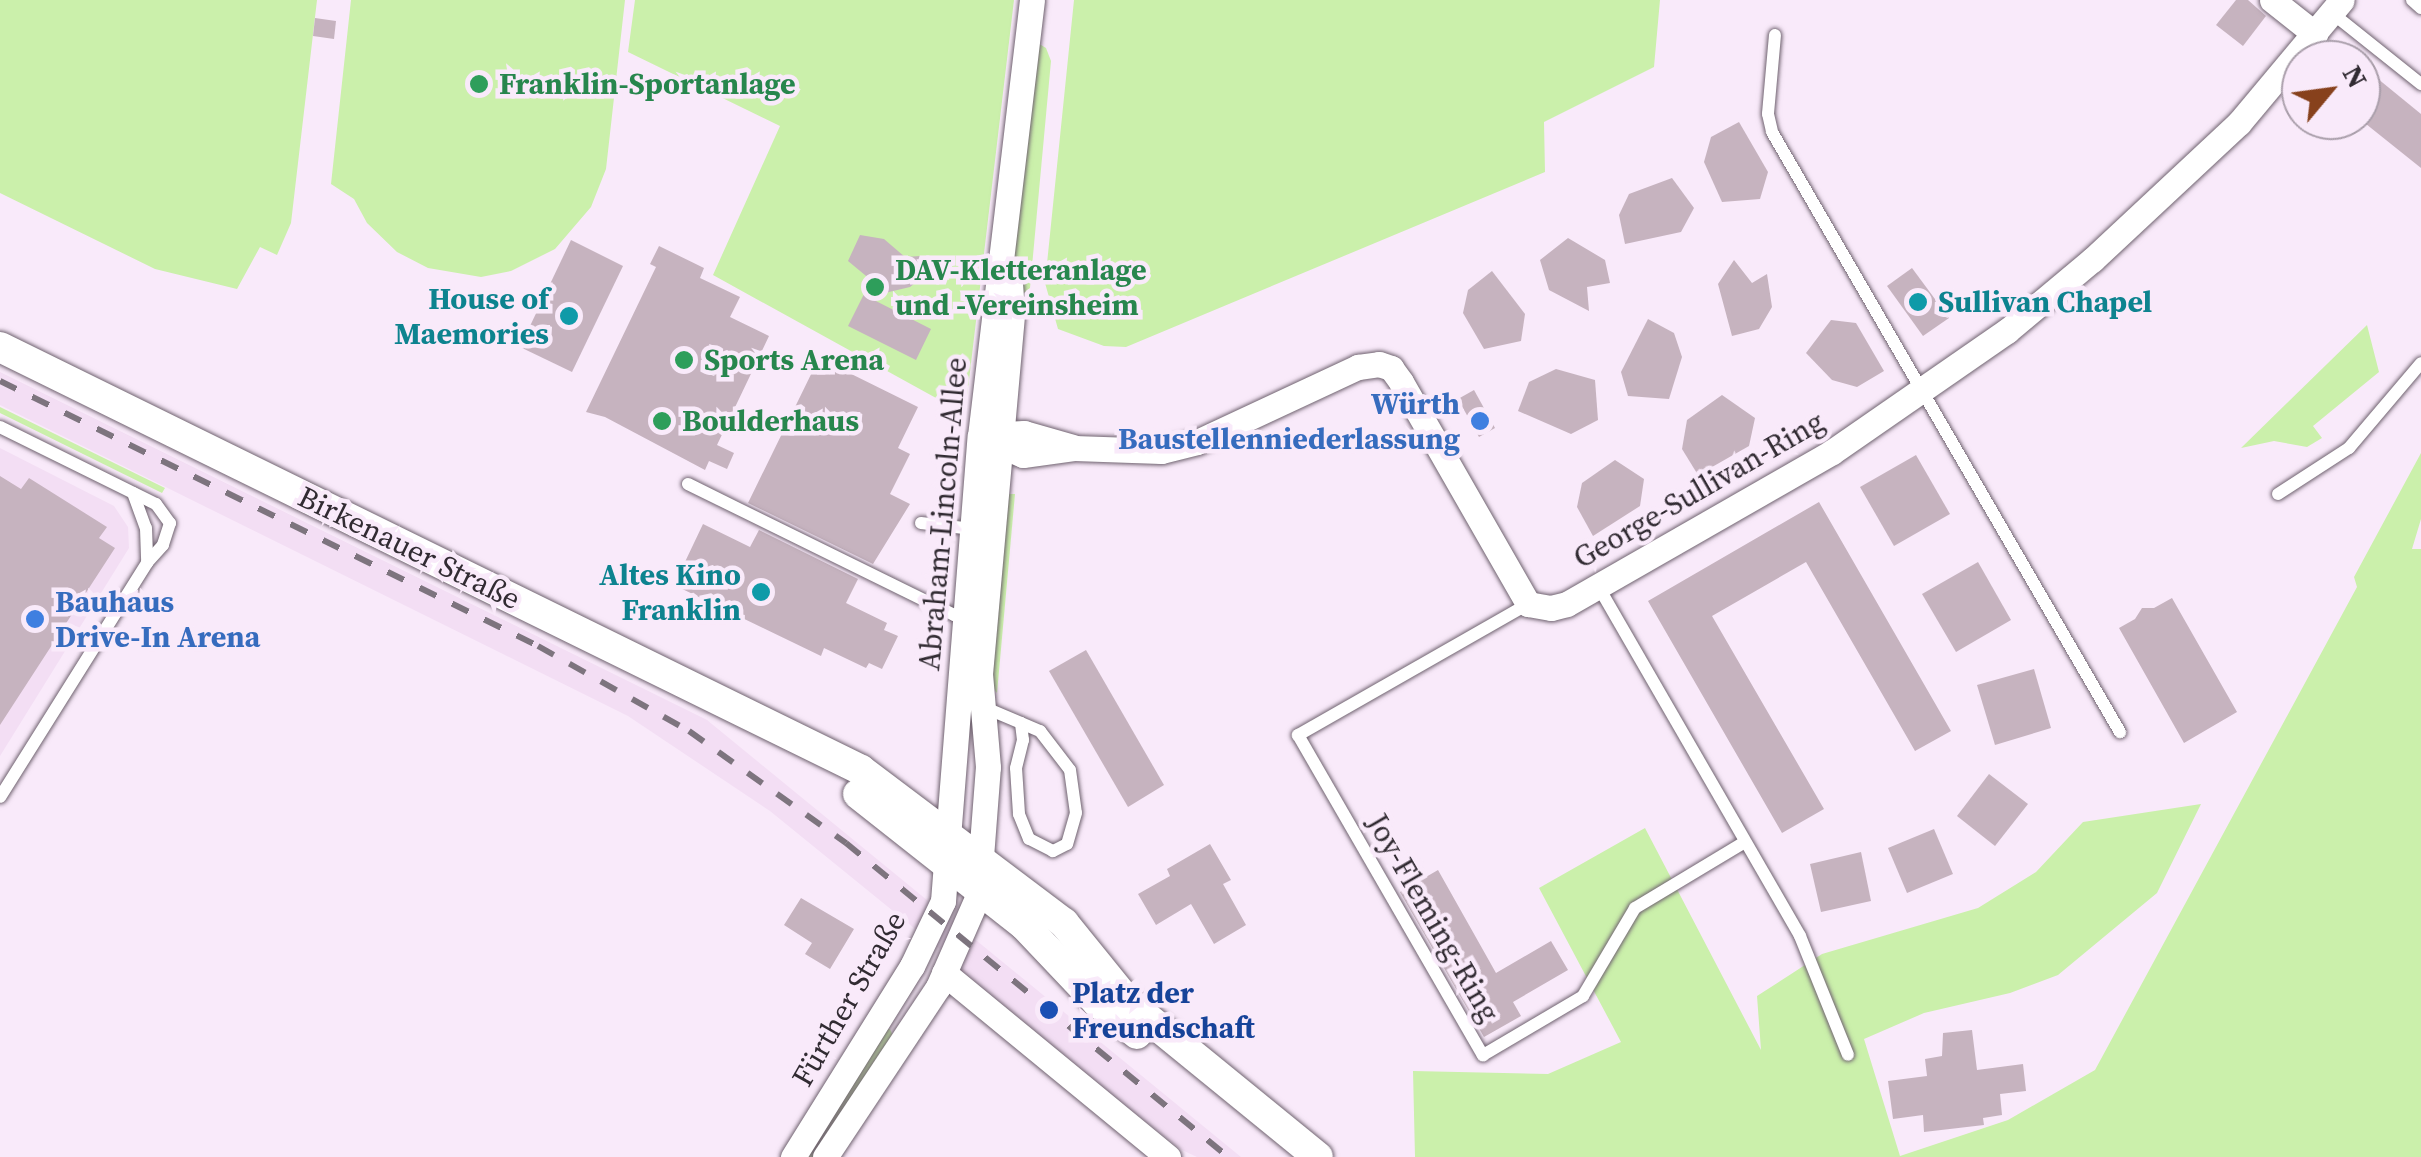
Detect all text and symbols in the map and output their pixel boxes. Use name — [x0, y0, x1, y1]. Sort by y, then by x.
north arrow — [2281, 40, 2381, 140]
text: N — [2334, 58, 2377, 95]
place label: Franklin-Sportanlage — [499, 66, 796, 102]
marker: Franklin-Sportanlage — [468, 73, 490, 95]
place label: DAV-Kletteranlage und -Vereinsheim — [895, 252, 1147, 322]
marker: DAV-Kletteranlage und -Vereinsheim — [864, 276, 886, 298]
place label: House of Maemories — [394, 281, 549, 352]
place label: Sullivan Chapel — [1938, 284, 2152, 320]
marker: Sullivan Chapel — [1907, 291, 1929, 313]
marker: House of Maemories — [558, 305, 580, 327]
place label: Sports Arena — [704, 342, 884, 378]
marker: Sports Arena — [673, 349, 695, 371]
street label: Abraham-Lincoln-Allee — [911, 356, 975, 672]
place label: Würth Baustellenniederlassung — [1118, 386, 1460, 456]
place label: Boulderhaus — [682, 403, 859, 439]
street label: George-Sullivan-Ring — [1567, 404, 1831, 576]
marker: Boulderhaus — [651, 410, 673, 432]
marker: Würth Baustellenniederlassung — [1469, 410, 1491, 432]
street label: Birkenauer Straße — [292, 479, 526, 617]
place label: Altes Kino Franklin — [599, 557, 741, 628]
marker: Altes Kino Franklin — [750, 581, 772, 603]
place label: Bauhaus Drive-In Arena — [55, 584, 260, 654]
marker: Bauhaus Drive-In Arena — [24, 608, 46, 630]
street label: Joy-Fleming-Ring — [1359, 808, 1507, 1028]
street label: Fürther Straße — [784, 905, 914, 1093]
place label: Platz der Freundschaft — [1072, 975, 1255, 1046]
marker: Platz der Freundschaft — [1036, 997, 1062, 1023]

